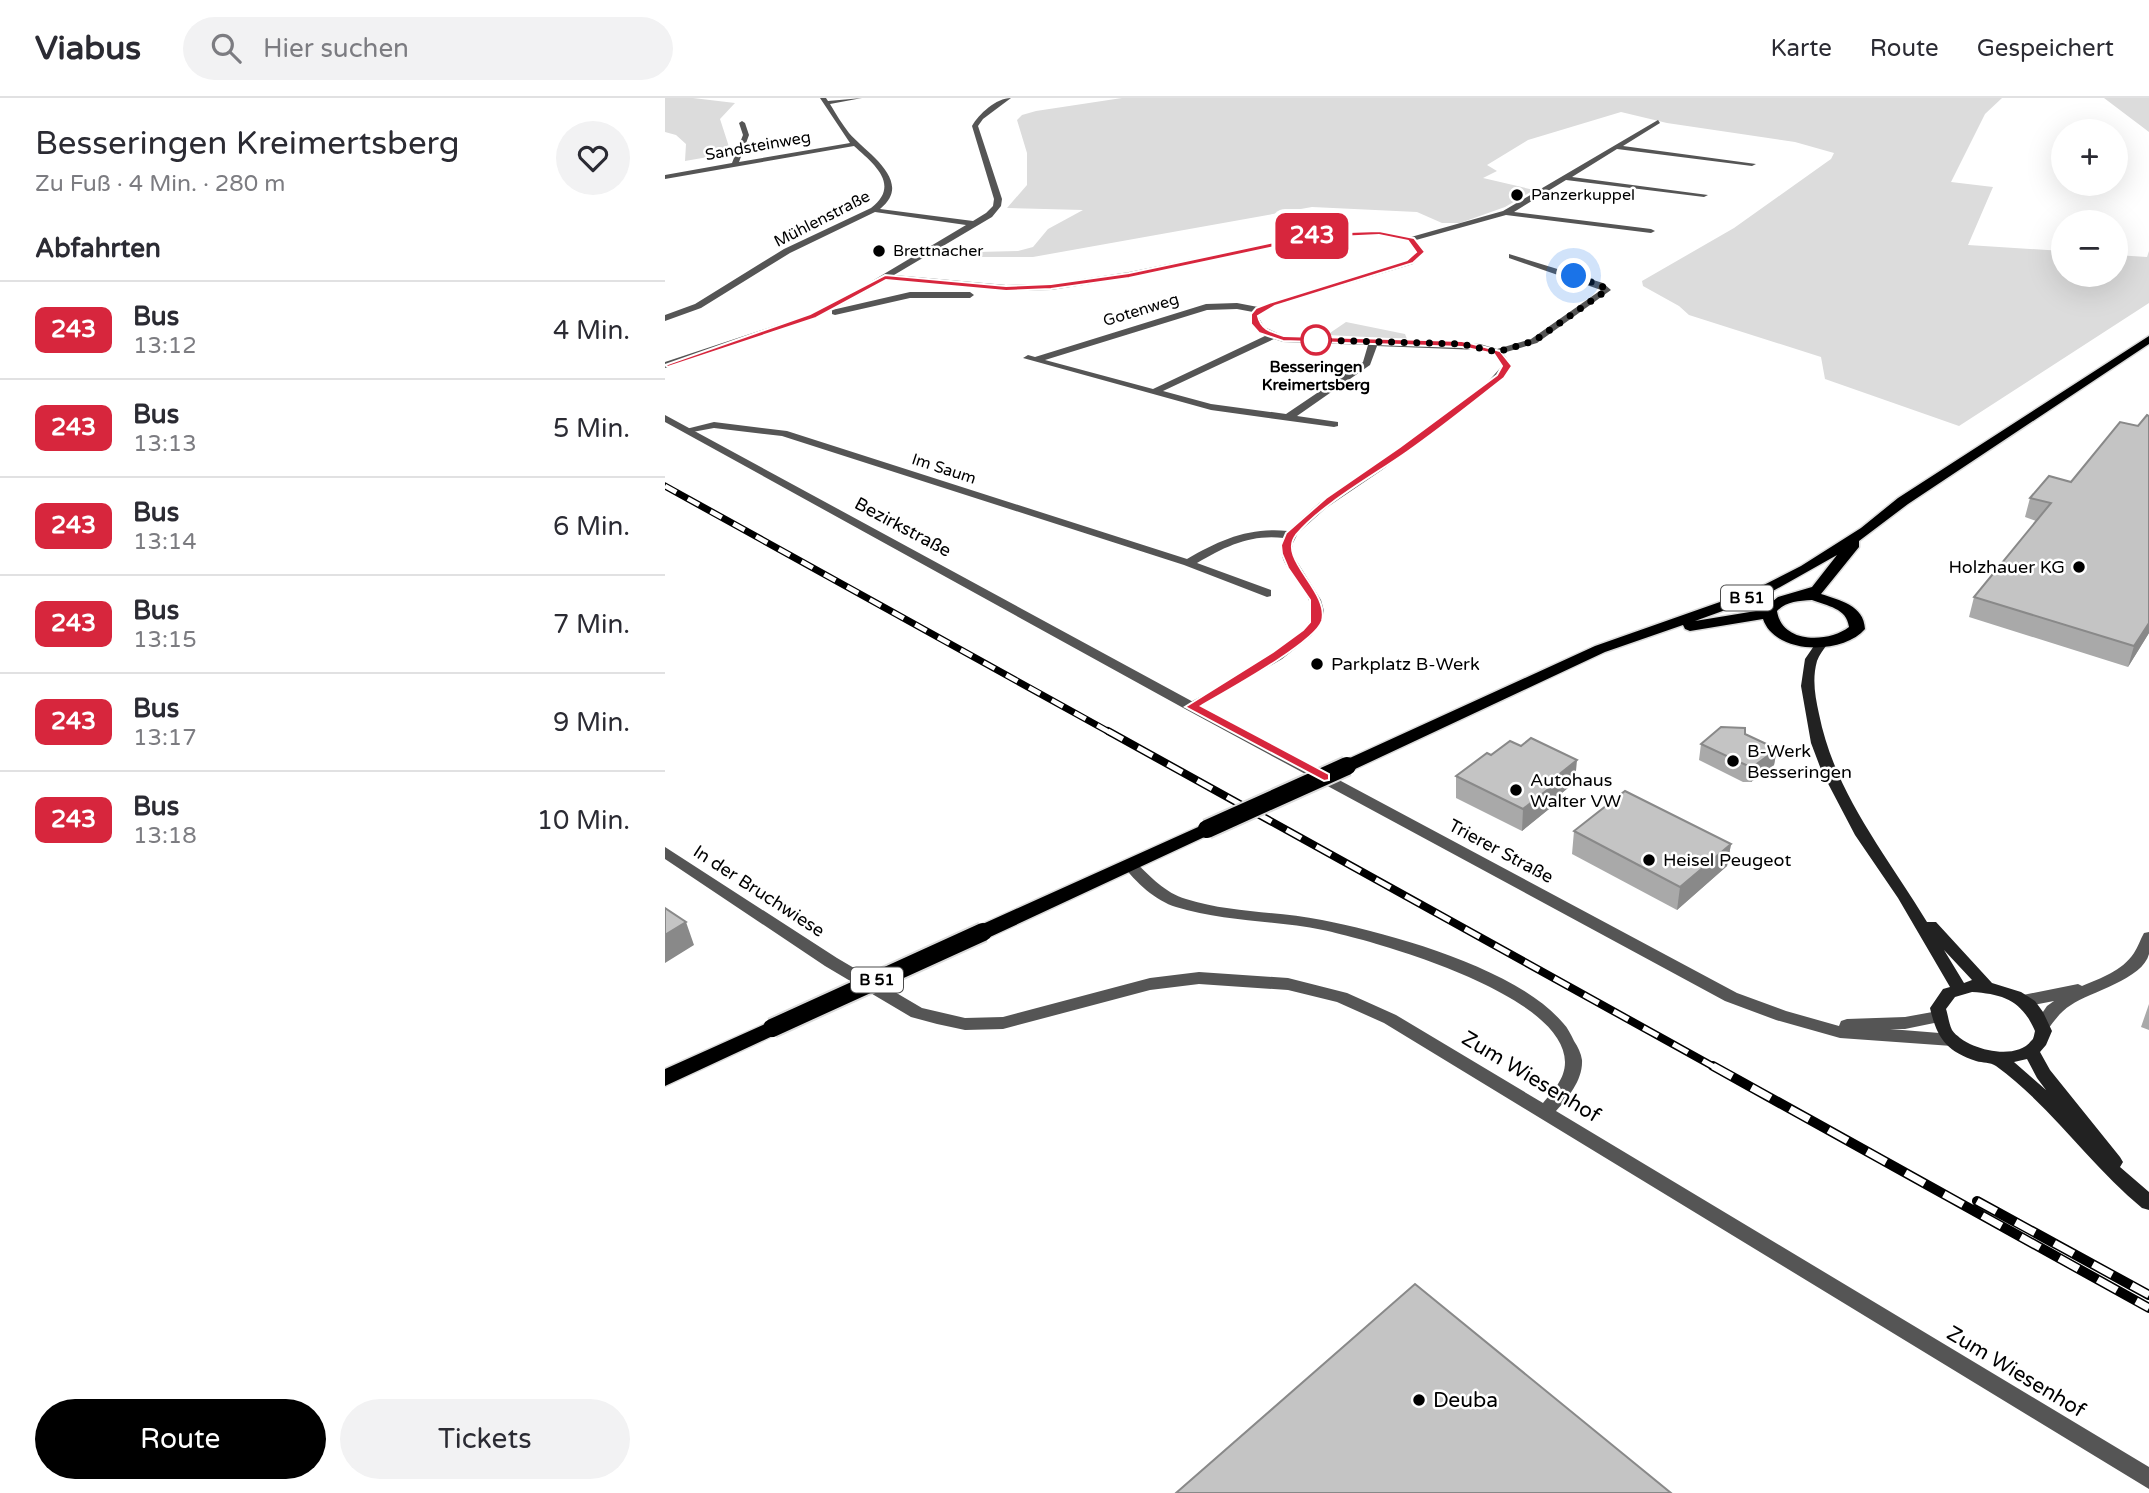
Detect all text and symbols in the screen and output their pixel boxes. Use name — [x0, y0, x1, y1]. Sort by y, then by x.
search box — [183, 17, 673, 80]
text: Viabus — [35, 29, 141, 68]
icon: search — [207, 29, 245, 67]
text: Hier suchen — [263, 33, 409, 64]
text: Karte — [1770, 34, 1832, 63]
text: Route — [1870, 34, 1939, 63]
text: Gespeichert — [1977, 34, 2114, 63]
map controls — [2051, 119, 2128, 287]
button: + — [2051, 119, 2128, 196]
button: heart — [556, 121, 630, 195]
text: Besseringen Kreimertsberg — [35, 124, 460, 163]
street label: Sandsteinweg — [704, 127, 812, 165]
text: Zu Fuß · 4 Min. · 280 m — [35, 170, 285, 198]
place label: Panzerkuppel — [1531, 185, 1635, 205]
street label: Mühlenstraße — [771, 186, 873, 252]
marker: Panzerkuppel — [1509, 187, 1525, 203]
button: − — [2051, 210, 2128, 287]
line badge: 243 — [1272, 213, 1352, 259]
text: 243 — [1289, 221, 1335, 250]
text: Abfahrten — [35, 233, 161, 264]
place label: Brettnacher — [893, 241, 984, 261]
marker: Brettnacher — [871, 243, 887, 259]
your location — [1556, 258, 1591, 293]
street label: Gotenweg — [1101, 289, 1181, 331]
text: Bus — [133, 301, 179, 332]
text: 243 — [51, 315, 96, 344]
text: 4 Min. — [553, 315, 630, 346]
marker: Besseringen Kreimertsberg — [1301, 325, 1331, 355]
text: 13:12 — [133, 332, 197, 360]
place label: Besseringen Kreimertsberg — [1262, 357, 1370, 395]
text: Bus — [133, 399, 179, 430]
text: 243 — [51, 413, 96, 442]
text: 5 Min. — [553, 413, 630, 444]
text: 13:13 — [133, 430, 197, 458]
street label: Im Saum — [909, 449, 979, 489]
street label: Bezirkstraße — [851, 492, 955, 562]
text: Bus — [133, 497, 179, 528]
text: 243 — [51, 511, 96, 540]
text: 6 Min. — [553, 511, 630, 542]
text: 13:14 — [133, 528, 197, 556]
place label: Holzhauer KG — [1948, 556, 2065, 578]
marker: Holzhauer KG — [2071, 559, 2087, 575]
road number: B 51 — [1721, 586, 1773, 610]
text: Bus — [133, 595, 179, 626]
text: 243 — [51, 609, 96, 638]
text: 7 Min. — [553, 609, 630, 640]
text: 13:15 — [133, 626, 197, 654]
place label: Parkplatz B-Werk — [1331, 653, 1480, 675]
marker: Parkplatz B-Werk — [1309, 656, 1325, 672]
text: Bus — [133, 693, 179, 724]
text: 243 — [51, 707, 96, 736]
text: 9 Min. — [553, 707, 630, 738]
text: 13:17 — [133, 724, 197, 752]
place label: B-Werk Besseringen — [1747, 740, 1852, 783]
marker: B-Werk Besseringen — [1725, 753, 1741, 769]
place label: Autohaus Walter VW — [1530, 769, 1621, 812]
marker: Autohaus Walter VW — [1508, 782, 1524, 798]
text: Bus — [133, 791, 179, 822]
text: 243 — [51, 805, 96, 834]
text: 10 Min. — [537, 805, 630, 836]
street label: Trierer Straße — [1445, 814, 1557, 888]
text: 13:18 — [133, 822, 197, 850]
street label: In der Bruchwiese — [689, 840, 829, 942]
place label: Heisel Peugeot — [1663, 849, 1791, 871]
marker: Heisel Peugeot — [1641, 852, 1657, 868]
road number: B 51 — [851, 968, 903, 992]
street label: Zum Wiesenhof — [1457, 1026, 1605, 1128]
street label: Zum Wiesenhof — [1942, 1321, 2090, 1423]
place label: Deuba — [1433, 1388, 1498, 1413]
marker: Deuba — [1411, 1392, 1427, 1408]
button: Route — [35, 1399, 326, 1479]
button: Tickets — [340, 1399, 630, 1479]

